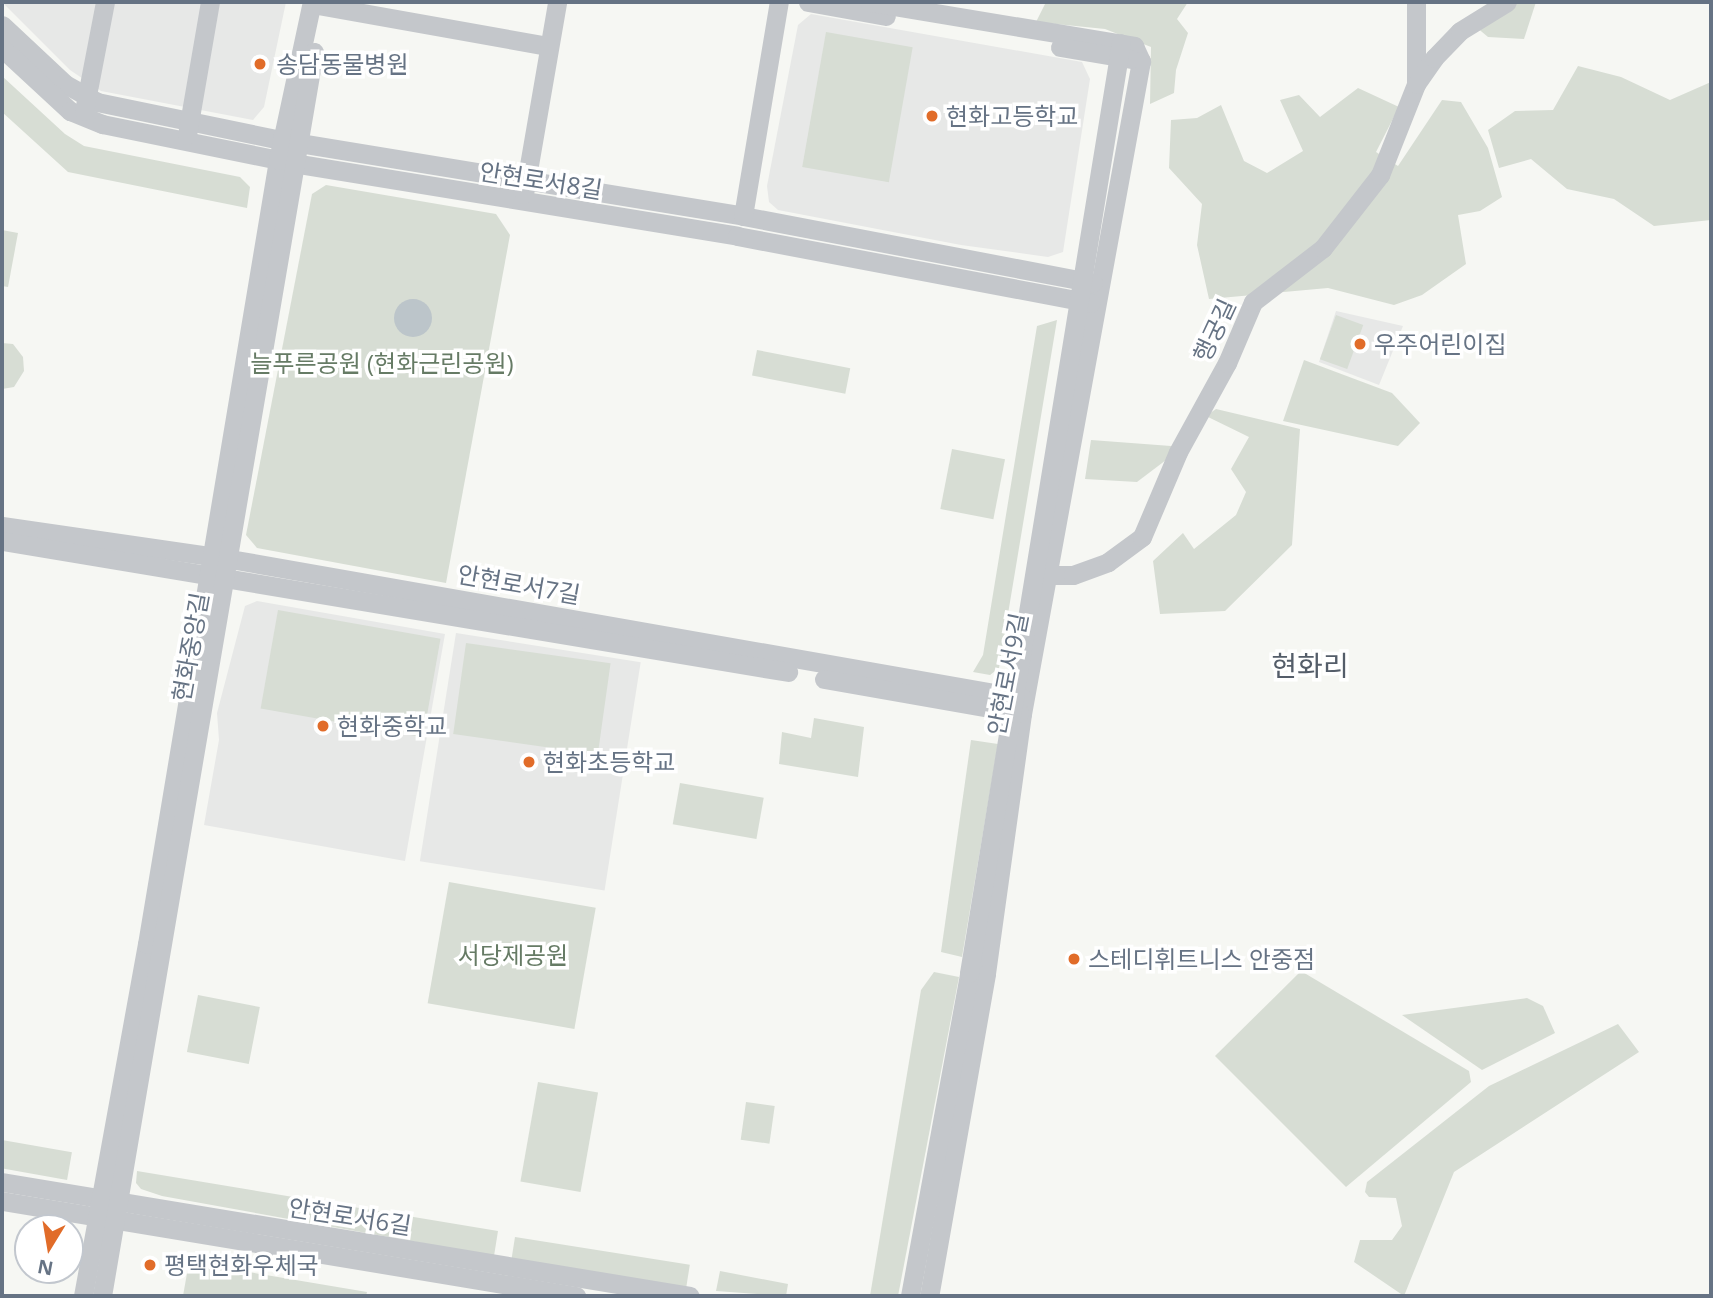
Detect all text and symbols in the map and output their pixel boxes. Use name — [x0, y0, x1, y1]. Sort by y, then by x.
place label: 송담동물병원 — [276, 50, 408, 78]
marker: 송담동물병원 — [250, 54, 270, 74]
place label: 현화고등학교 — [946, 102, 1078, 130]
marker: 현화고등학교 — [924, 108, 940, 124]
street label: 안현로서8길 — [477, 156, 605, 204]
street label: 행궁길 — [1187, 294, 1241, 366]
place label: 우주어린이집 — [1374, 330, 1506, 358]
marker: 우주어린이집 — [1352, 336, 1368, 352]
park label: 늘푸른공원 (현화근린공원) — [250, 349, 514, 377]
street label: 안현로서7길 — [455, 559, 583, 609]
street label: 현화중앙길 — [166, 590, 214, 704]
street label: 안현로서9길 — [981, 610, 1033, 738]
district label: 현화리 — [1271, 648, 1349, 682]
place label: 현화중학교 — [337, 712, 447, 740]
marker: 현화중학교 — [315, 718, 331, 734]
place label: 현화초등학교 — [543, 748, 675, 776]
marker: 현화초등학교 — [521, 754, 537, 770]
park label: 서당제공원 — [458, 941, 568, 969]
place label: 스테디휘트니스 안중점 — [1088, 945, 1315, 973]
marker: 스테디휘트니스 안중점 — [1066, 951, 1082, 967]
street label: 안현로서6길 — [286, 1192, 414, 1240]
north arrow — [14, 1214, 84, 1284]
place label: 평택현화우체국 — [164, 1251, 319, 1279]
text: N — [35, 1253, 55, 1282]
marker: 평택현화우체국 — [142, 1257, 158, 1273]

